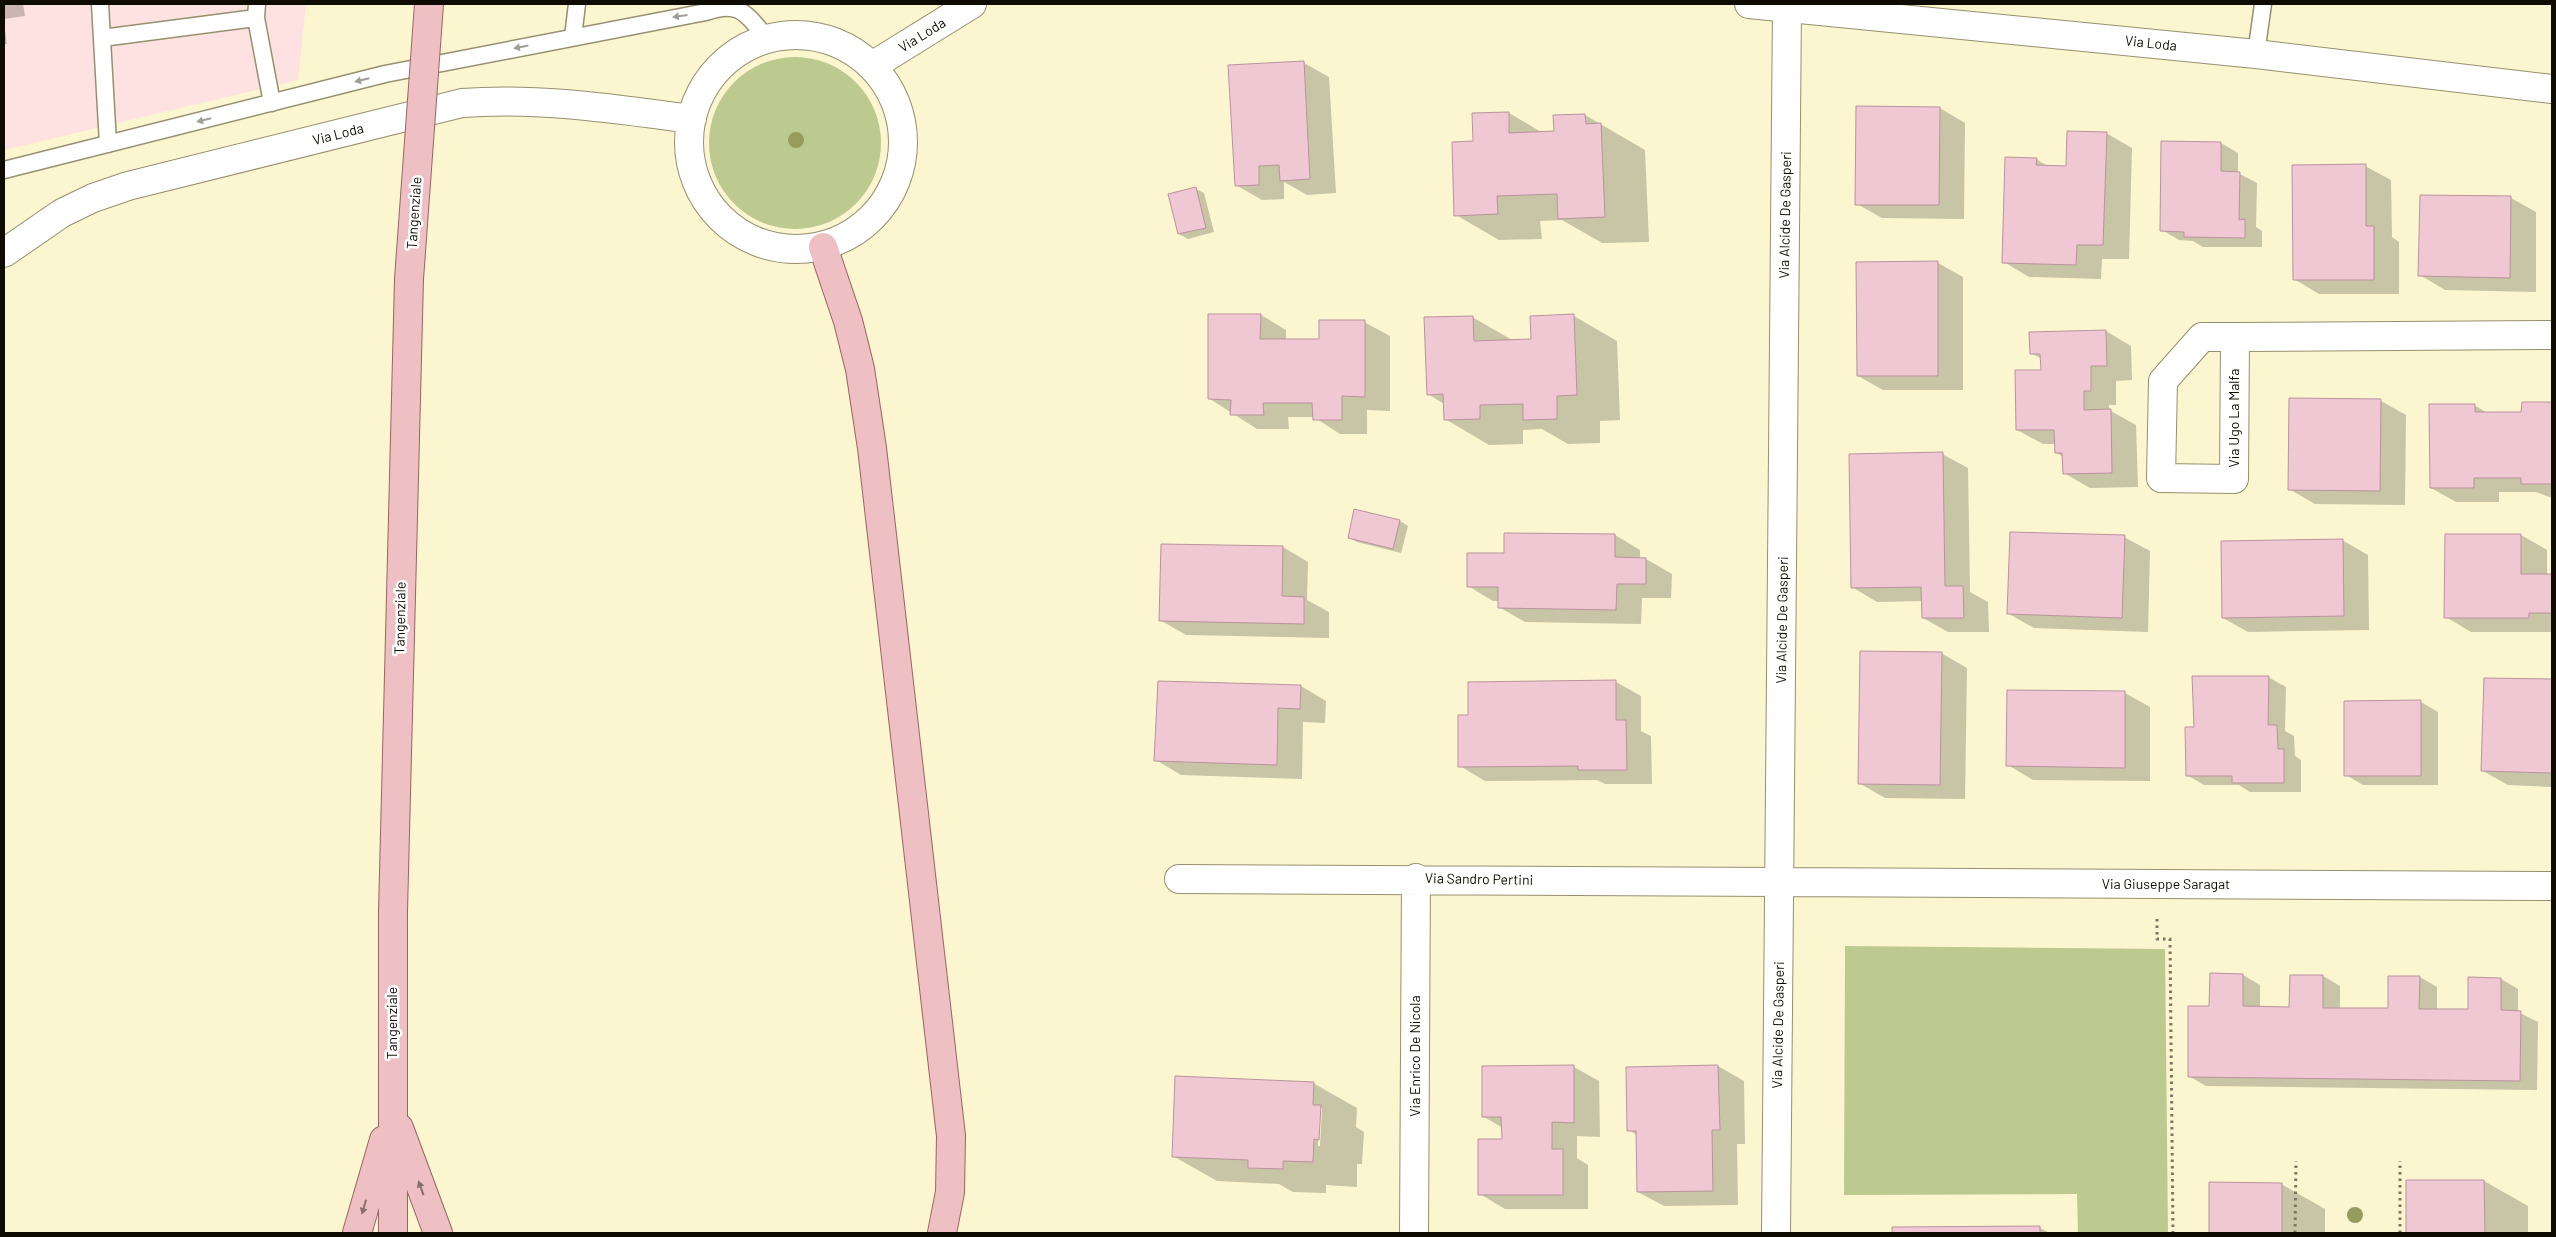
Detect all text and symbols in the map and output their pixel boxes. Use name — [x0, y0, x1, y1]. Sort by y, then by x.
one-way arrow — [672, 12, 688, 20]
street label: Via Loda — [895, 14, 948, 56]
street label: Via Loda — [2124, 31, 2178, 54]
one-way arrow — [512, 44, 528, 52]
one-way arrow — [354, 76, 369, 84]
one-way arrow — [197, 116, 212, 124]
street label: Via Loda — [311, 119, 365, 148]
street label: Via Alcide De Gasperi — [1775, 151, 1794, 279]
street label: Tangenziale — [402, 176, 425, 250]
street label: Via Ugo La Malfa — [2225, 369, 2242, 467]
street label: Via Alcide De Gasperi — [1772, 556, 1791, 684]
street label: Tangenziale — [390, 582, 409, 654]
street label: Via Sandro Pertini — [1425, 869, 1533, 888]
street label: Via Giuseppe Saragat — [2102, 875, 2230, 892]
street label: Via Alcide De Gasperi — [1768, 961, 1787, 1089]
street label: Tangenziale — [383, 987, 400, 1059]
street label: Via Enrico De Nicola — [1406, 995, 1423, 1117]
one-way arrow — [417, 1180, 424, 1195]
one-way arrow — [360, 1200, 368, 1215]

